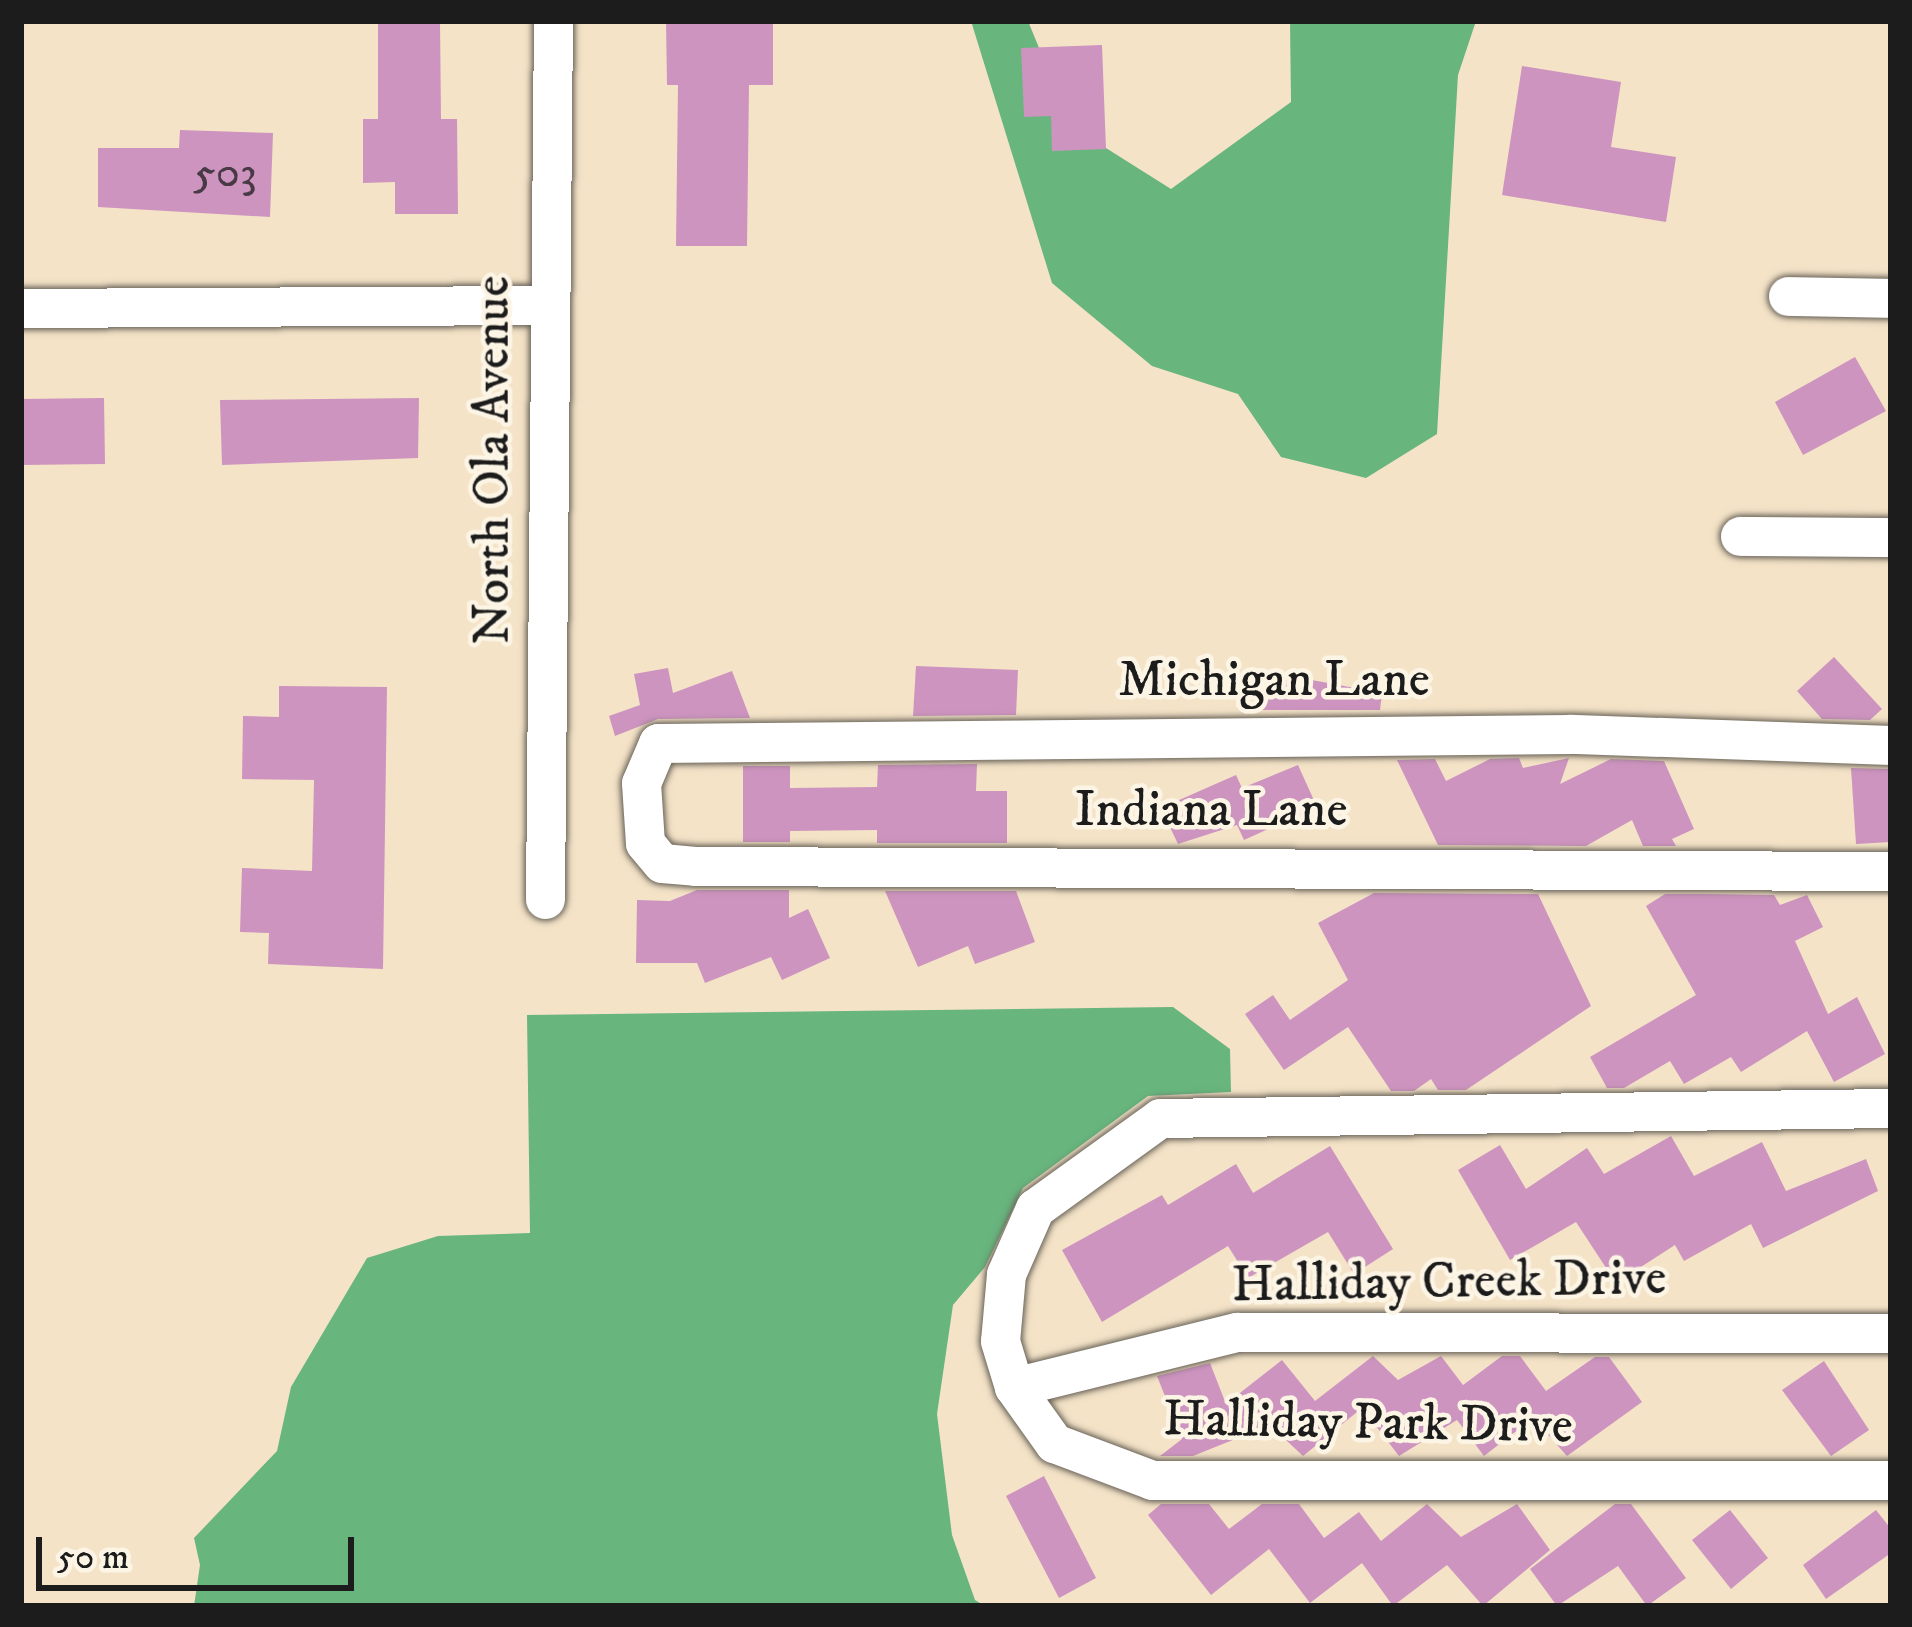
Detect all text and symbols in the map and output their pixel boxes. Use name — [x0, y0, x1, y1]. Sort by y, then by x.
house number: 503 — [193, 147, 257, 201]
street label: North Ola Avenue — [462, 275, 524, 645]
street label: Michigan Lane — [1118, 649, 1430, 711]
street label: Indiana Lane — [1074, 779, 1348, 841]
street label: Halliday Creek Drive — [1231, 1248, 1667, 1316]
street label: Halliday Park Drive — [1162, 1389, 1574, 1457]
scale bar — [42, 1513, 360, 1587]
text: 50 m — [57, 1535, 129, 1580]

